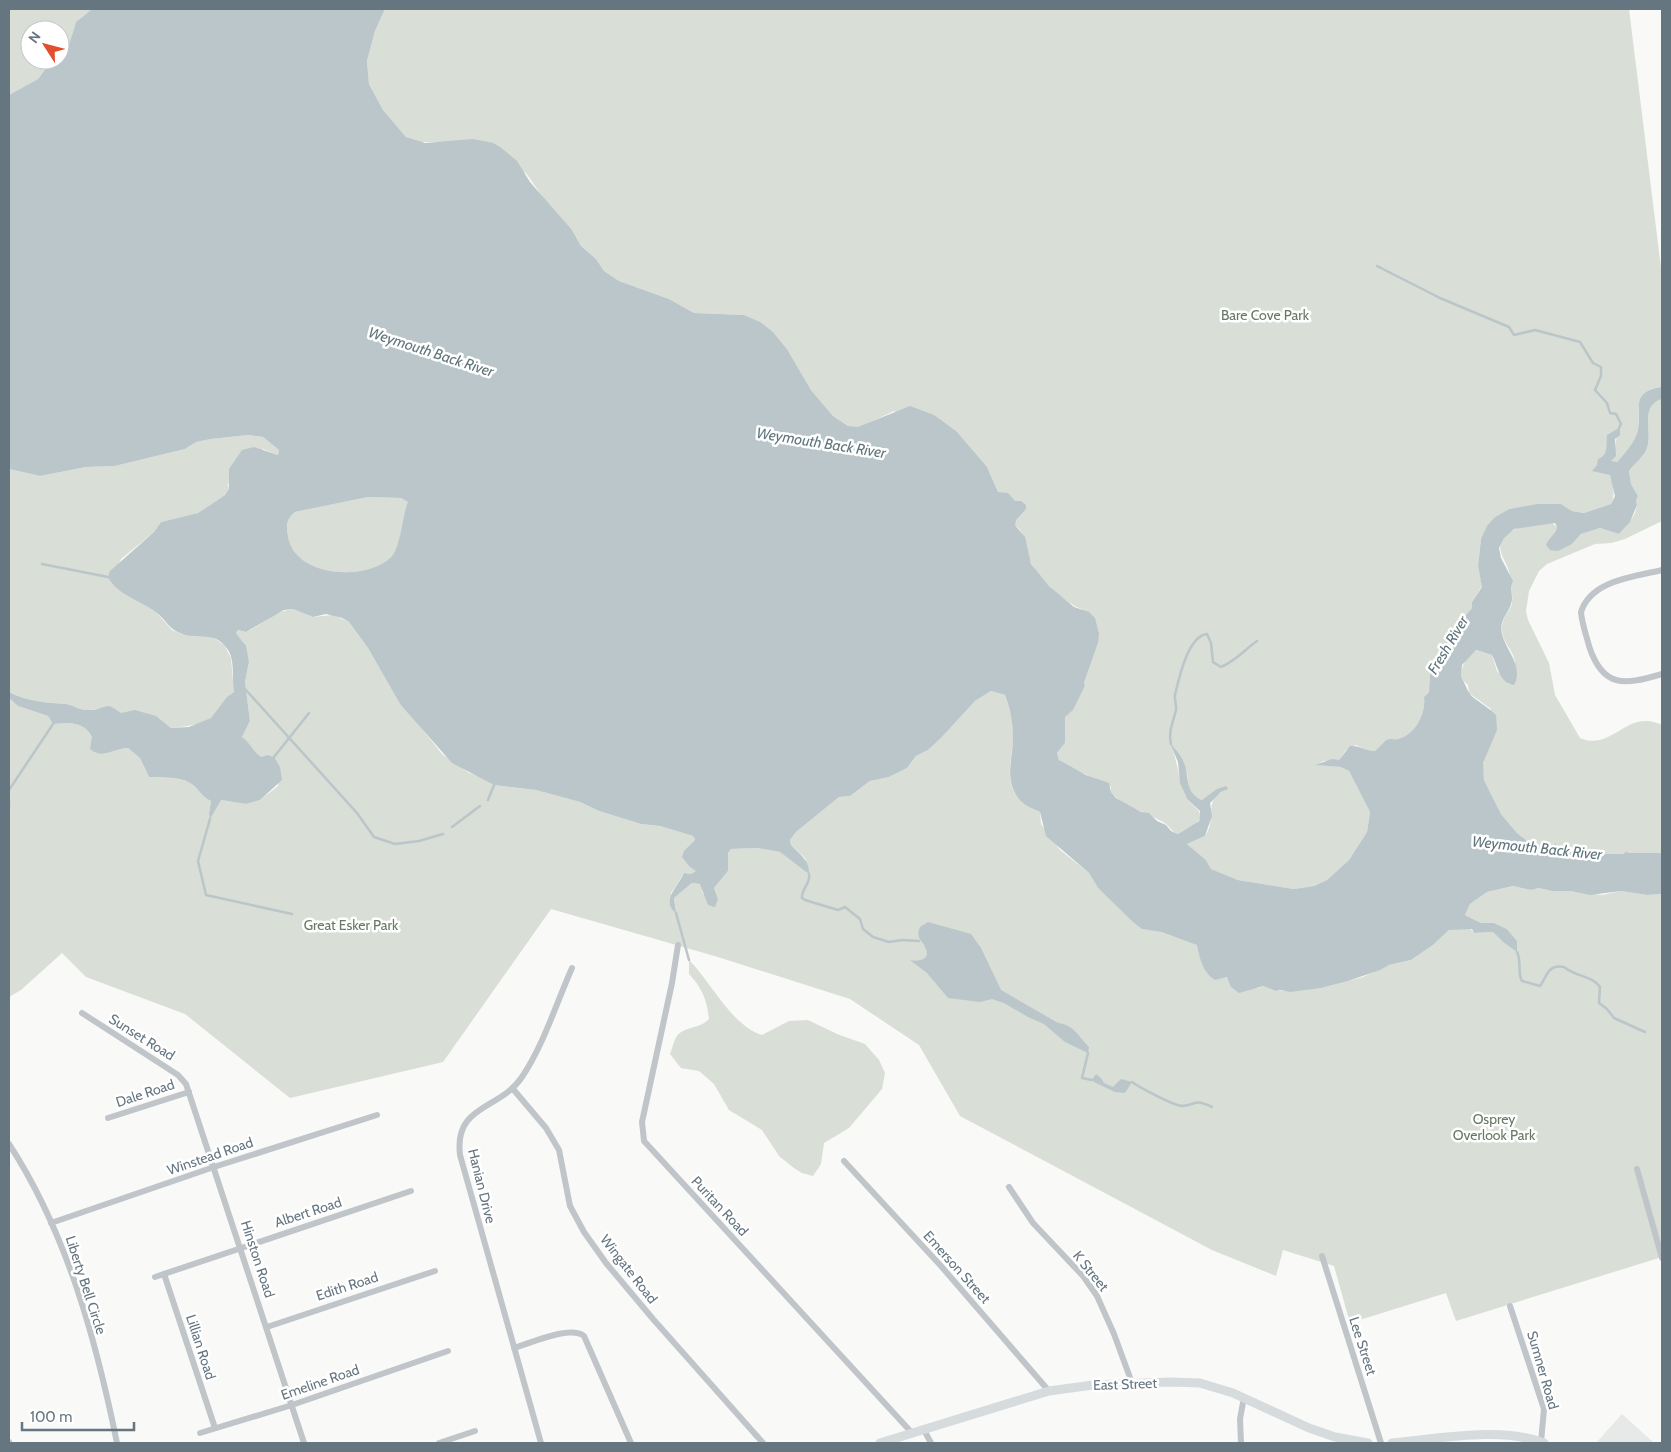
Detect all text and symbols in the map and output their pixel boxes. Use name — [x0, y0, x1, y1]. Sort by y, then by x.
north arrow — [20, 20, 70, 70]
text: N — [24, 28, 45, 47]
park label: Bare Cove Park — [1221, 306, 1310, 324]
water label: Weymouth Back River — [366, 323, 497, 381]
water label: Weymouth Back River — [755, 424, 888, 462]
water label: Fresh River — [1424, 612, 1473, 677]
water label: Weymouth Back River — [1471, 832, 1604, 864]
park label: Great Esker Park — [304, 916, 399, 934]
street label: Sunset Road — [106, 1010, 178, 1064]
street label: Dale Road — [113, 1075, 177, 1111]
park label: Osprey Overlook Park — [1453, 1110, 1536, 1144]
street label: Winstead Road — [165, 1133, 255, 1179]
street label: Hanian Drive — [464, 1147, 500, 1225]
street label: Puritan Road — [688, 1172, 752, 1240]
street label: Albert Road — [272, 1193, 344, 1231]
street label: Hinston Road — [237, 1218, 279, 1300]
street label: Emerson Street — [920, 1227, 995, 1307]
street label: Wingate Road — [596, 1231, 662, 1307]
street label: Liberty Bell Circle — [62, 1233, 110, 1337]
street label: K Street — [1069, 1247, 1113, 1295]
street label: Edith Road — [314, 1268, 380, 1304]
street label: Lillian Road — [182, 1312, 220, 1382]
street label: Lee Street — [1345, 1315, 1381, 1378]
street label: Sumner Road — [1523, 1329, 1563, 1411]
street label: Emeline Road — [278, 1360, 362, 1404]
street label: East Street — [1093, 1374, 1158, 1394]
scale bar — [22, 1400, 135, 1432]
text: 100 m — [30, 1408, 72, 1426]

